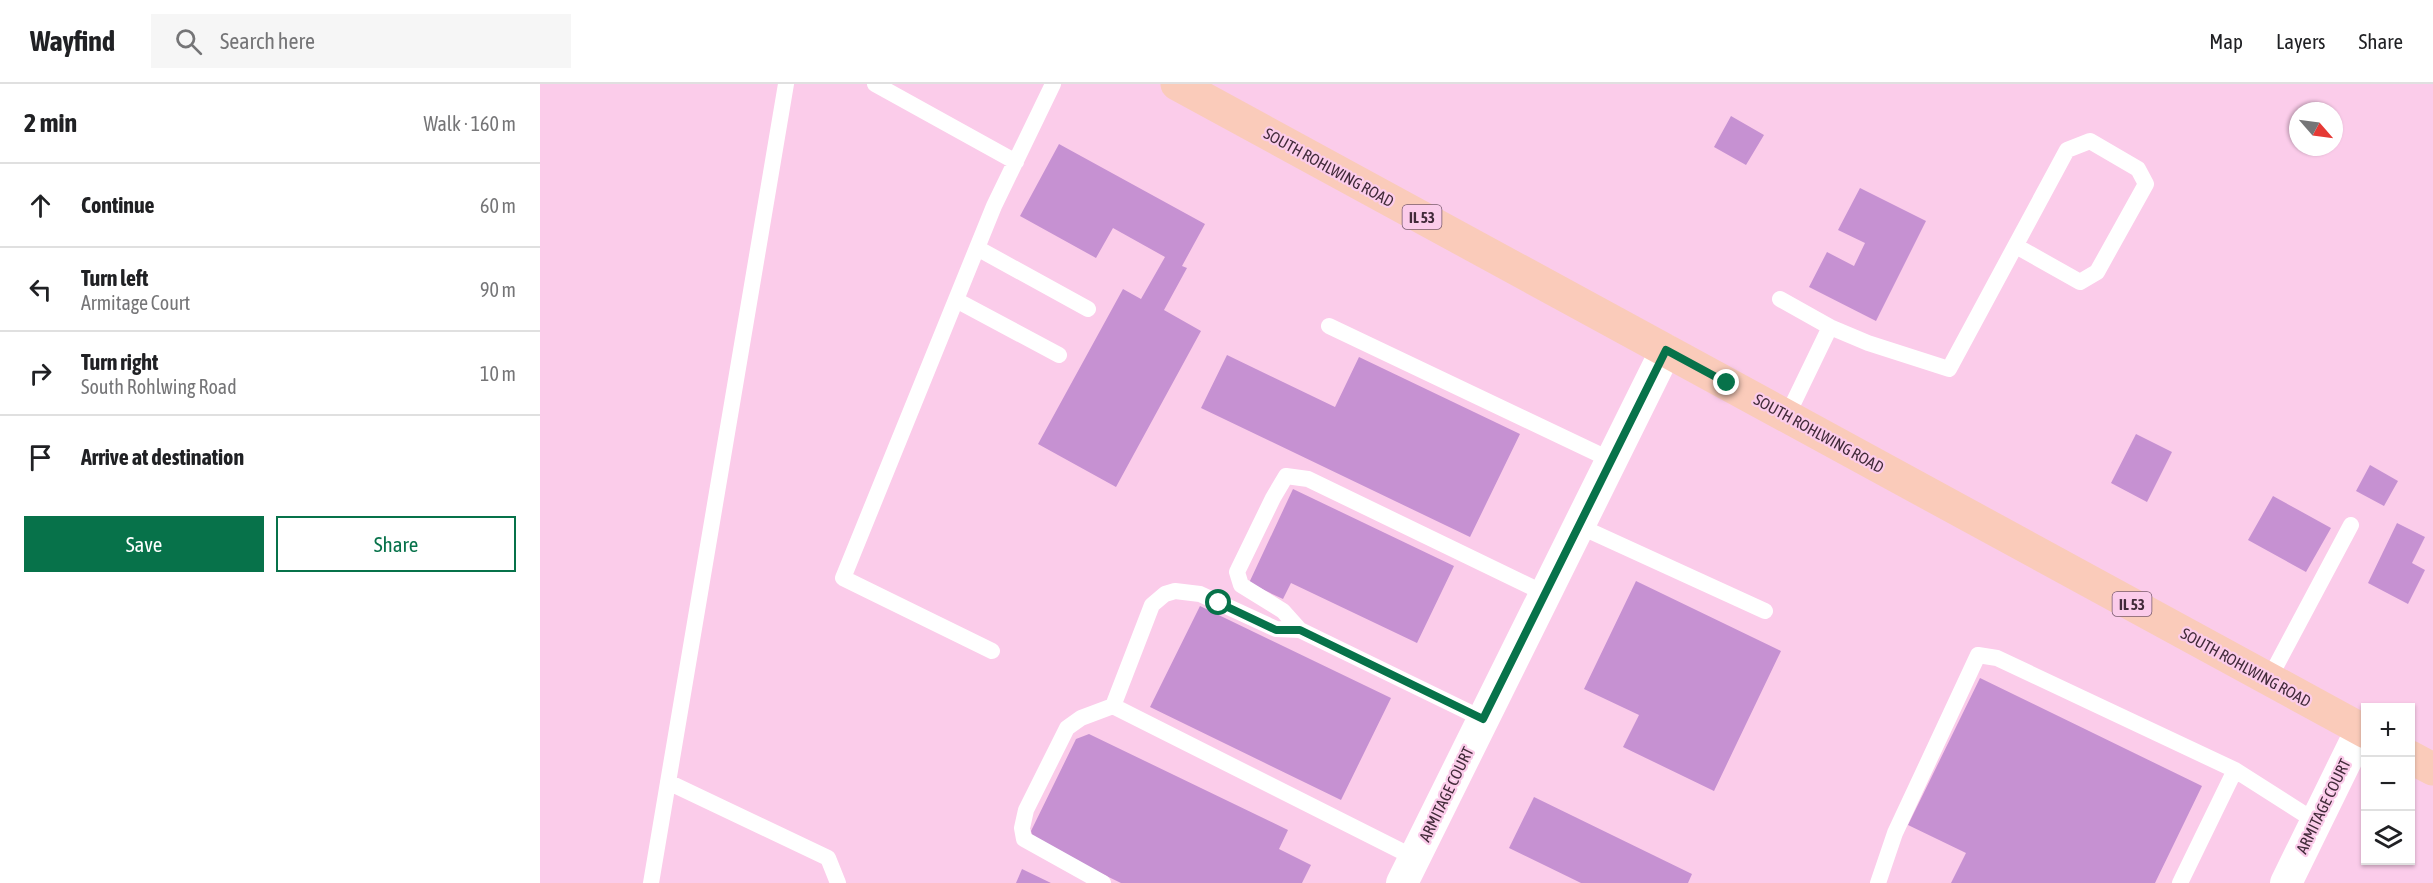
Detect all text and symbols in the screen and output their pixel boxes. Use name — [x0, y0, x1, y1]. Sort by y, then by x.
search box — [151, 14, 571, 68]
text: Wayfind — [30, 25, 115, 57]
icon: search — [172, 25, 205, 58]
text: Search here — [220, 28, 315, 54]
text: Map — [2209, 29, 2243, 53]
text: Layers — [2276, 29, 2326, 53]
text: Share — [2359, 29, 2403, 53]
north arrow — [2289, 102, 2343, 156]
text: 2 min — [24, 108, 77, 138]
text: Walk · 160 m — [424, 112, 516, 135]
street label: SOUTH ROHLWING ROAD — [1261, 124, 1397, 210]
icon: ahead — [24, 189, 57, 222]
text: Continue — [81, 192, 155, 218]
text: 60 m — [480, 194, 516, 217]
road number: IL 53 — [1402, 205, 1442, 229]
text: Turn left — [81, 265, 148, 291]
icon: left — [24, 273, 57, 306]
text: 90 m — [480, 278, 516, 301]
text: Armitage Court — [81, 291, 190, 314]
text: Turn right — [81, 349, 158, 375]
icon: right — [24, 357, 57, 390]
text: 10 m — [480, 362, 516, 385]
route end — [1713, 369, 1739, 395]
text: South Rohlwing Road — [81, 375, 237, 398]
street label: SOUTH ROHLWING ROAD — [1751, 390, 1887, 476]
icon: arrive — [24, 441, 57, 474]
text: Arrive at destination — [81, 444, 244, 470]
button: Save — [24, 516, 264, 572]
button: Share — [276, 516, 516, 572]
route start — [1205, 589, 1231, 615]
road number: IL 53 — [2112, 592, 2152, 616]
street label: SOUTH ROHLWING ROAD — [2178, 624, 2314, 710]
map controls — [2361, 703, 2415, 865]
button: + — [2361, 703, 2415, 757]
street label: ARMITAGE COURT — [1415, 744, 1477, 844]
street label: ARMITAGE COURT — [2292, 756, 2354, 856]
button: − — [2361, 757, 2415, 811]
button: layers — [2361, 811, 2415, 865]

